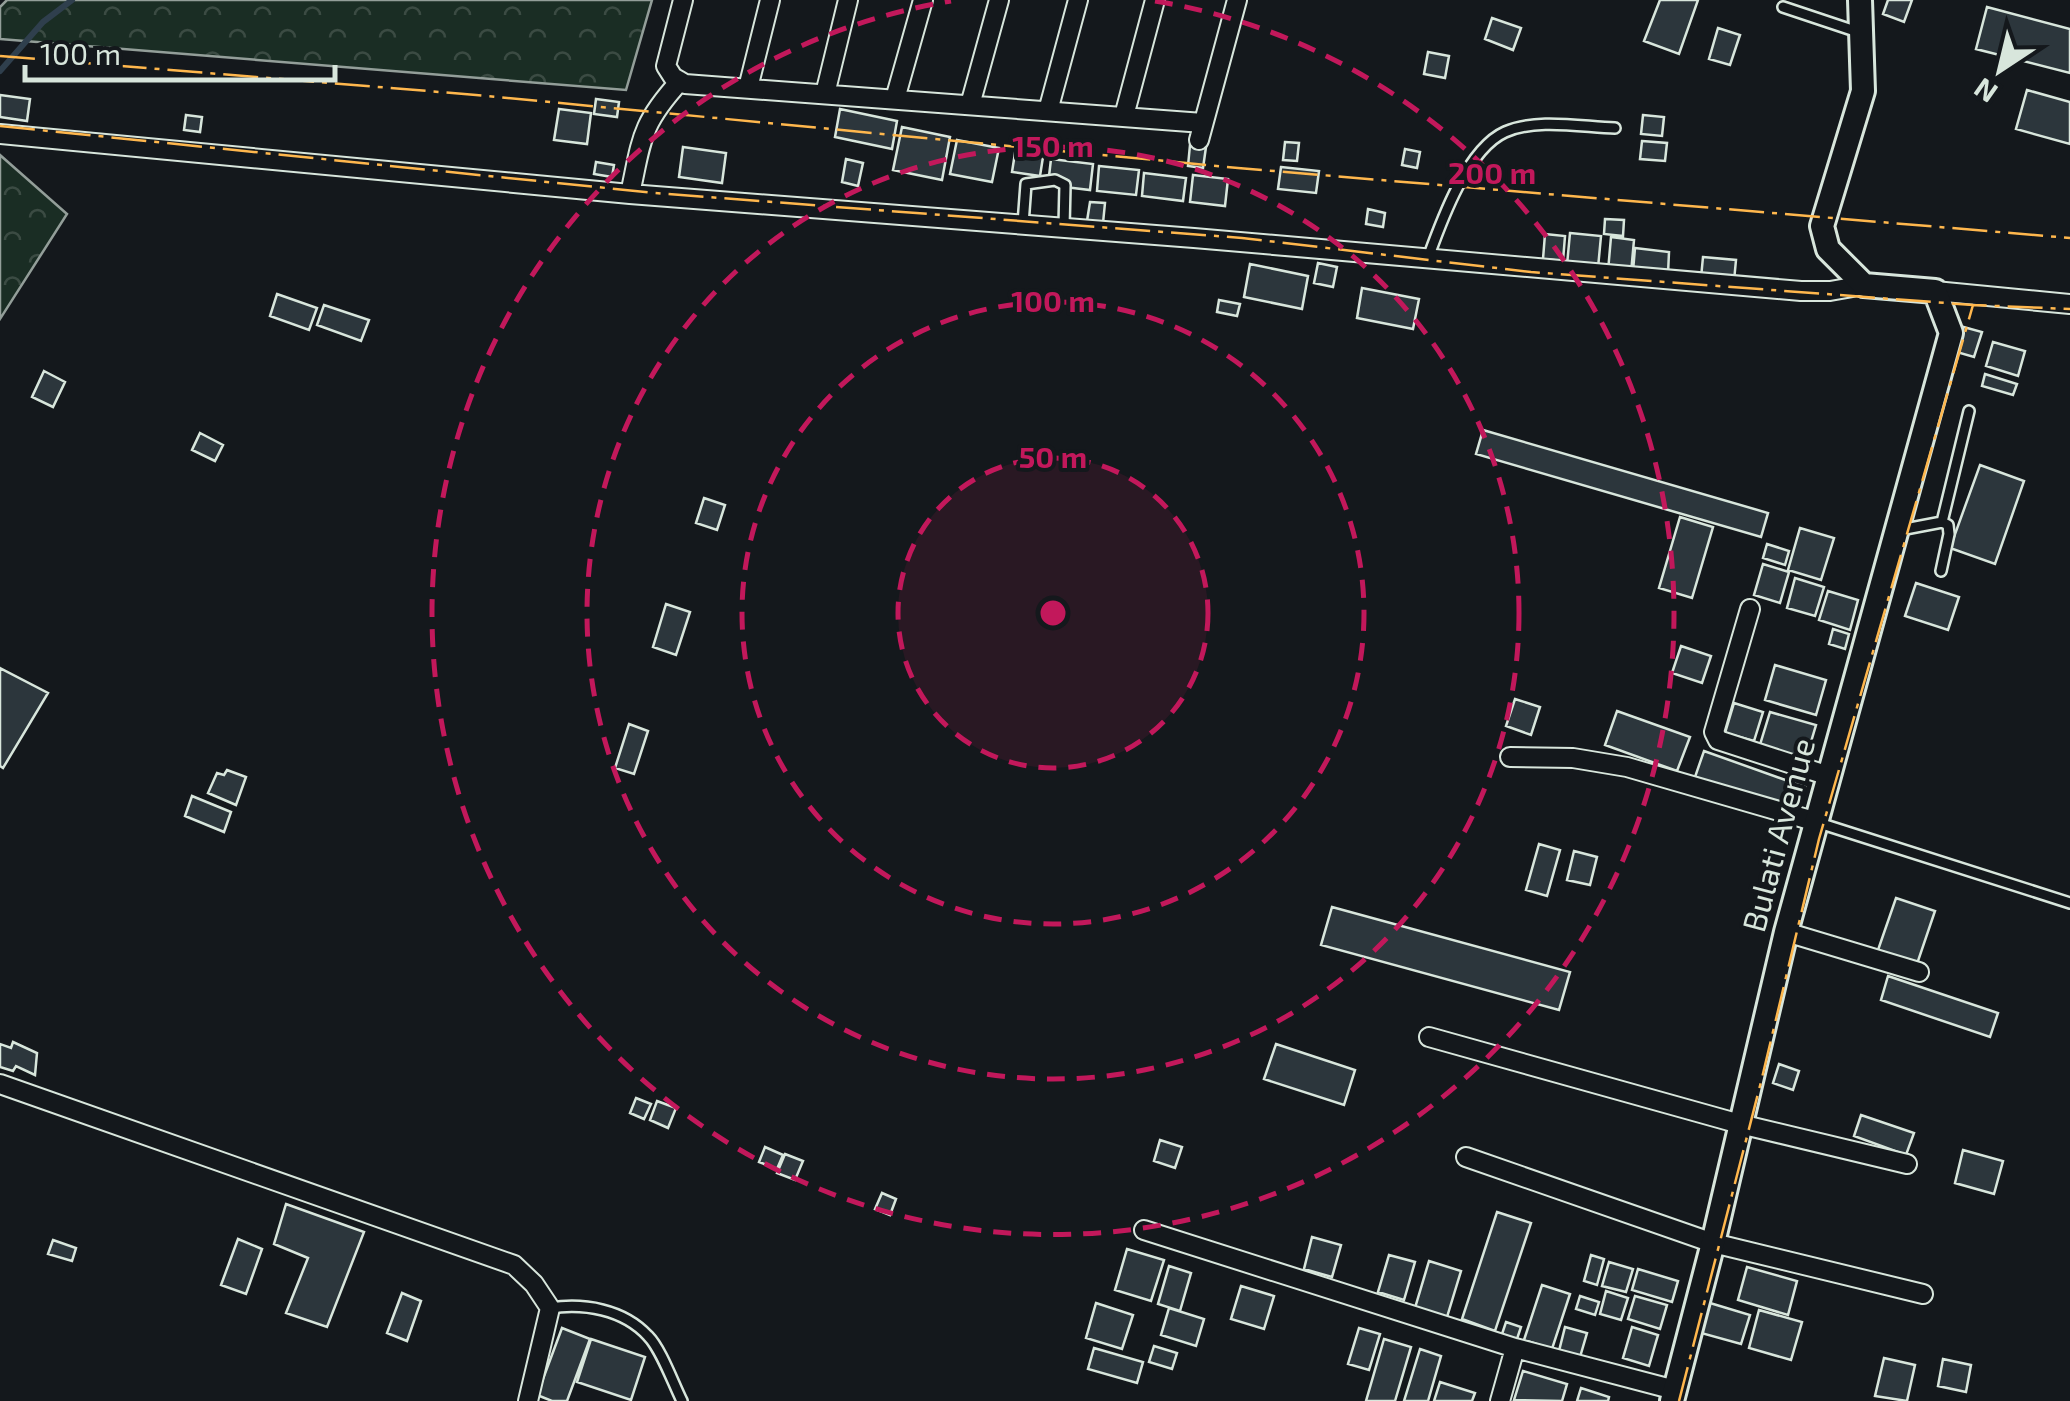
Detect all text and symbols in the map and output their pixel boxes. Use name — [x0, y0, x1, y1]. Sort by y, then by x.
scale bar — [25, 20, 335, 82]
north arrow — [1950, 20, 2050, 120]
text: 100 m — [40, 35, 121, 71]
text: N — [1967, 72, 2003, 111]
text: 150 m — [1012, 127, 1094, 163]
text: 200 m — [1448, 154, 1536, 190]
text: 100 m — [1011, 282, 1095, 318]
text: 50 m — [1019, 438, 1087, 474]
centre of rings — [1035, 595, 1071, 631]
street label: Bulati Avenue — [1733, 734, 1821, 935]

